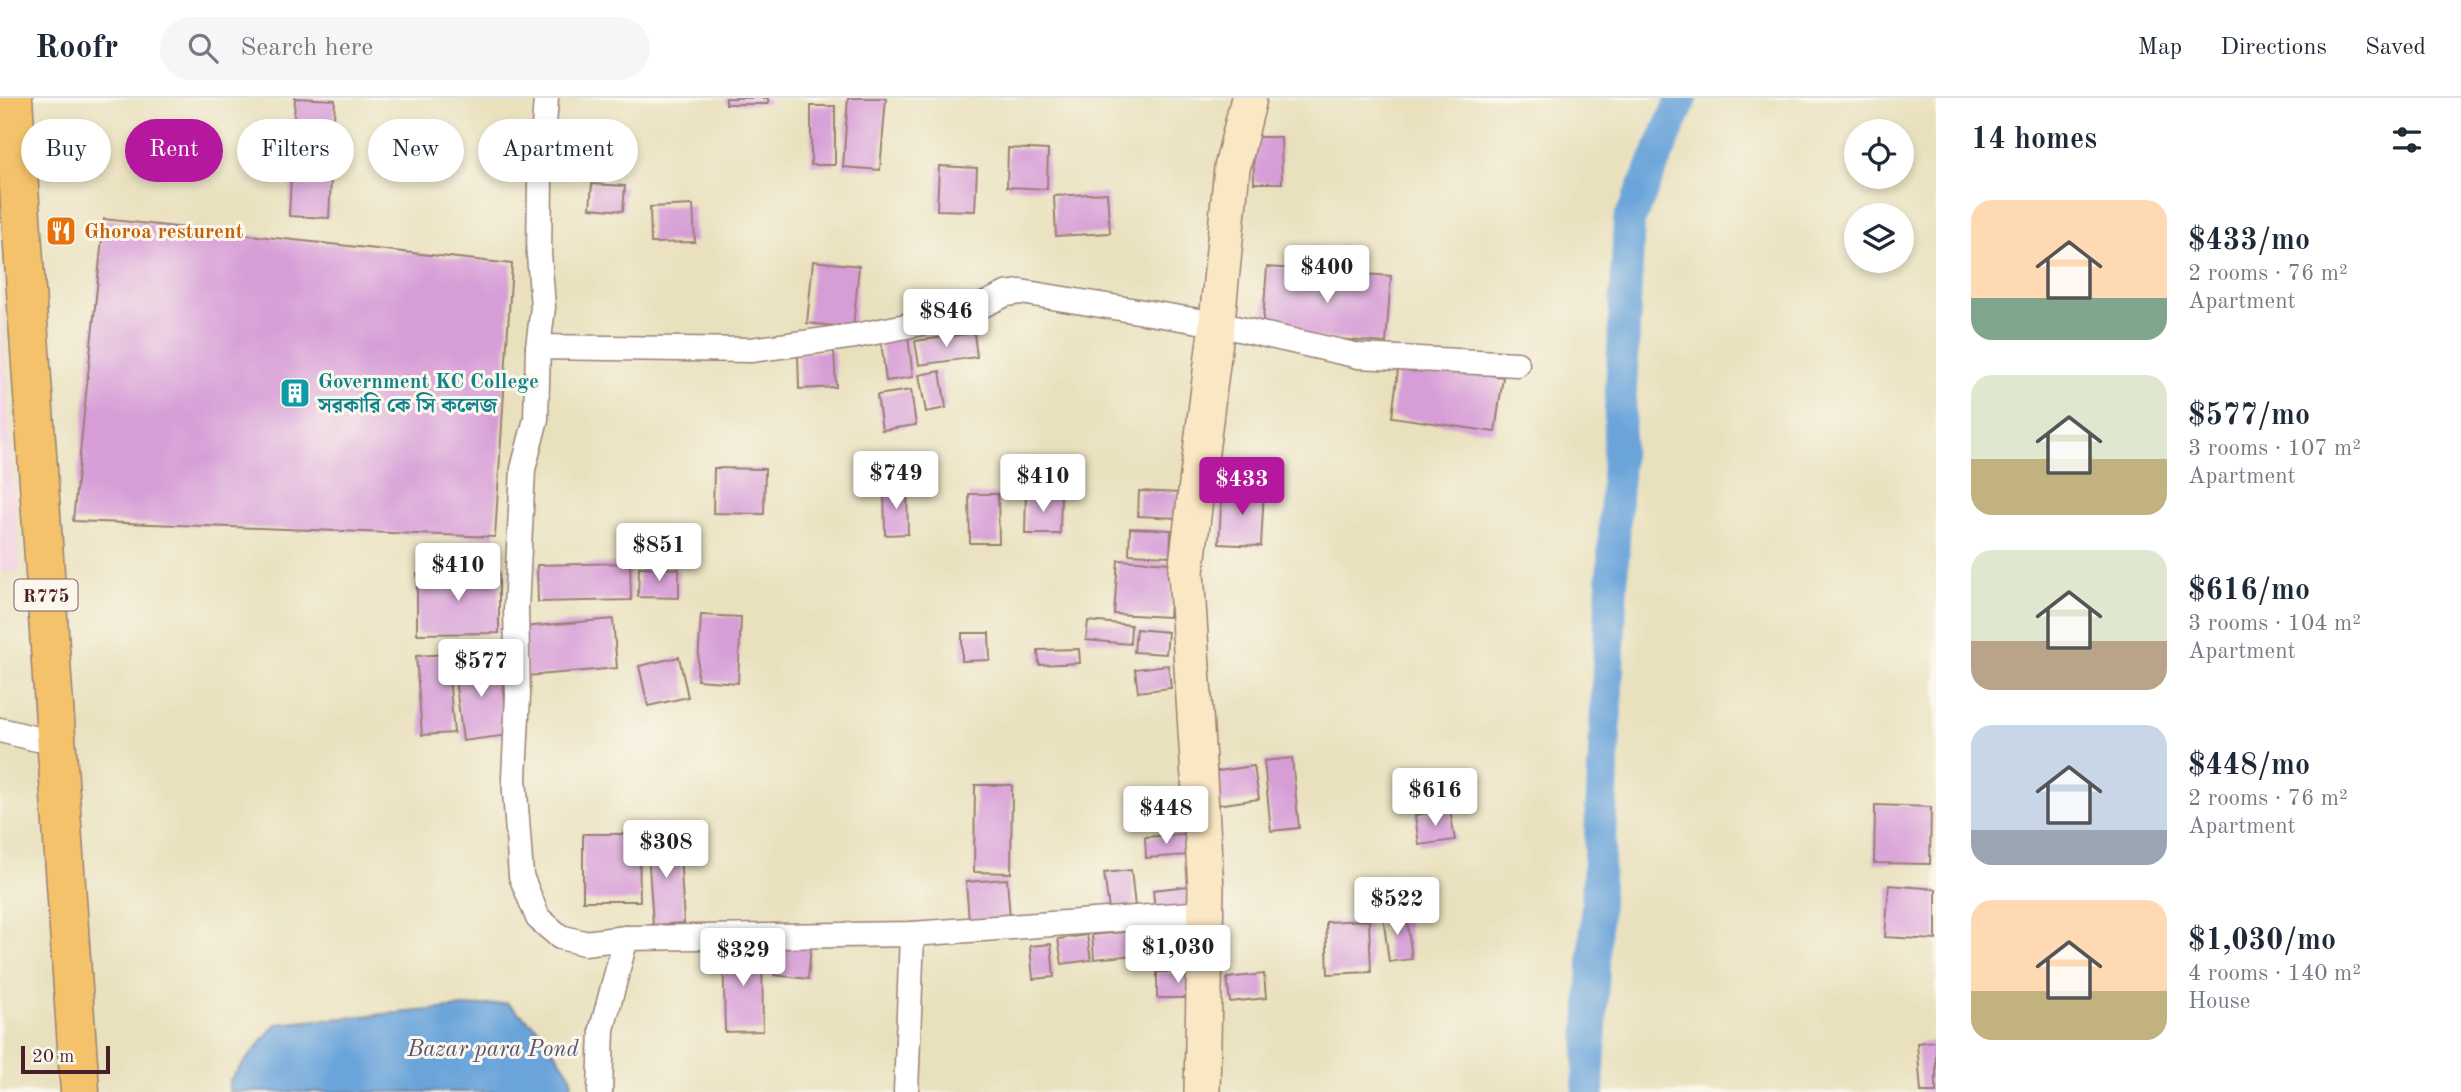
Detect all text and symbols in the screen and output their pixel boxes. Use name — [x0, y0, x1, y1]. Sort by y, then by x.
search box — [160, 17, 650, 80]
icon: search — [184, 29, 222, 67]
text: Roofr — [35, 32, 118, 65]
text: Search here — [240, 35, 373, 61]
text: Map — [2138, 36, 2182, 60]
text: Directions — [2220, 36, 2327, 60]
text: Saved — [2365, 36, 2426, 60]
chip: Buy — [21, 119, 111, 182]
chip: Rent — [125, 119, 223, 182]
chip: Filters — [237, 119, 354, 182]
chip: New — [368, 119, 464, 182]
chip: Apartment — [478, 119, 638, 182]
map controls — [1844, 119, 1914, 273]
button: locate — [1844, 119, 1914, 189]
icon: filters — [2388, 121, 2426, 159]
text: 14 homes — [1971, 125, 2097, 155]
button: layers — [1844, 203, 1914, 273]
restaurant icon: Ghoroa resturent — [44, 214, 78, 248]
place label: Ghoroa resturent — [84, 222, 244, 243]
text: $433/mo — [2188, 226, 2310, 256]
icon: home — [2027, 228, 2111, 312]
pin: $400 — [1286, 246, 1368, 305]
text: $400 — [1300, 256, 1354, 279]
text: 2 rooms · 76 m² — [2188, 262, 2348, 285]
pin: $846 — [905, 289, 987, 349]
text: Apartment — [2188, 290, 2296, 313]
text: $846 — [919, 300, 973, 323]
place label: Government KC College সরকারি কে সি কলেজ — [317, 372, 539, 417]
building icon: Government KC College সরকারি কে সি কলেজ — [278, 376, 312, 410]
text: $577/mo — [2188, 401, 2310, 431]
icon: home — [2027, 403, 2111, 487]
text: 3 rooms · 107 m² — [2188, 437, 2361, 460]
pin: $749 — [855, 452, 937, 511]
pin: $410 — [1002, 454, 1084, 514]
pin: $433 — [1201, 458, 1283, 517]
text: $749 — [869, 462, 923, 485]
text: $410 — [1016, 465, 1070, 488]
text: Apartment — [2188, 465, 2296, 488]
text: $433 — [1215, 468, 1269, 491]
pin: $851 — [618, 524, 700, 583]
text: $851 — [632, 534, 686, 557]
pin: $410 — [417, 544, 499, 603]
text: $410 — [431, 554, 485, 577]
text: $616/mo — [2188, 576, 2310, 606]
icon: home — [2027, 578, 2111, 662]
road number: R775 — [14, 580, 78, 610]
text: 3 rooms · 104 m² — [2188, 612, 2361, 635]
pin: $577 — [440, 640, 522, 699]
text: Apartment — [2188, 640, 2296, 663]
text: $577 — [454, 650, 508, 673]
text: $448/mo — [2188, 751, 2310, 781]
icon: home — [2027, 753, 2111, 837]
pin: $616 — [1394, 768, 1476, 828]
text: $616 — [1408, 779, 1462, 802]
pin: $448 — [1125, 786, 1207, 846]
text: 2 rooms · 76 m² — [2188, 787, 2348, 810]
text: $448 — [1139, 797, 1193, 820]
text: Apartment — [2188, 815, 2296, 838]
pin: $308 — [625, 820, 707, 880]
text: $308 — [639, 831, 693, 854]
pin: $522 — [1356, 878, 1438, 937]
text: $522 — [1370, 888, 1424, 911]
pin: $1,030 — [1121, 926, 1235, 985]
text: $1,030/mo — [2188, 926, 2336, 956]
pin: $329 — [702, 928, 784, 988]
icon: home — [2027, 928, 2111, 1012]
text: $1,030 — [1141, 936, 1215, 959]
text: $329 — [716, 939, 770, 962]
text: 4 rooms · 140 m² — [2188, 962, 2361, 985]
text: House — [2188, 990, 2250, 1013]
water label: Bazar para Pond — [406, 1038, 580, 1062]
scale bar — [21, 1043, 110, 1075]
text: 20 m — [32, 1048, 74, 1067]

